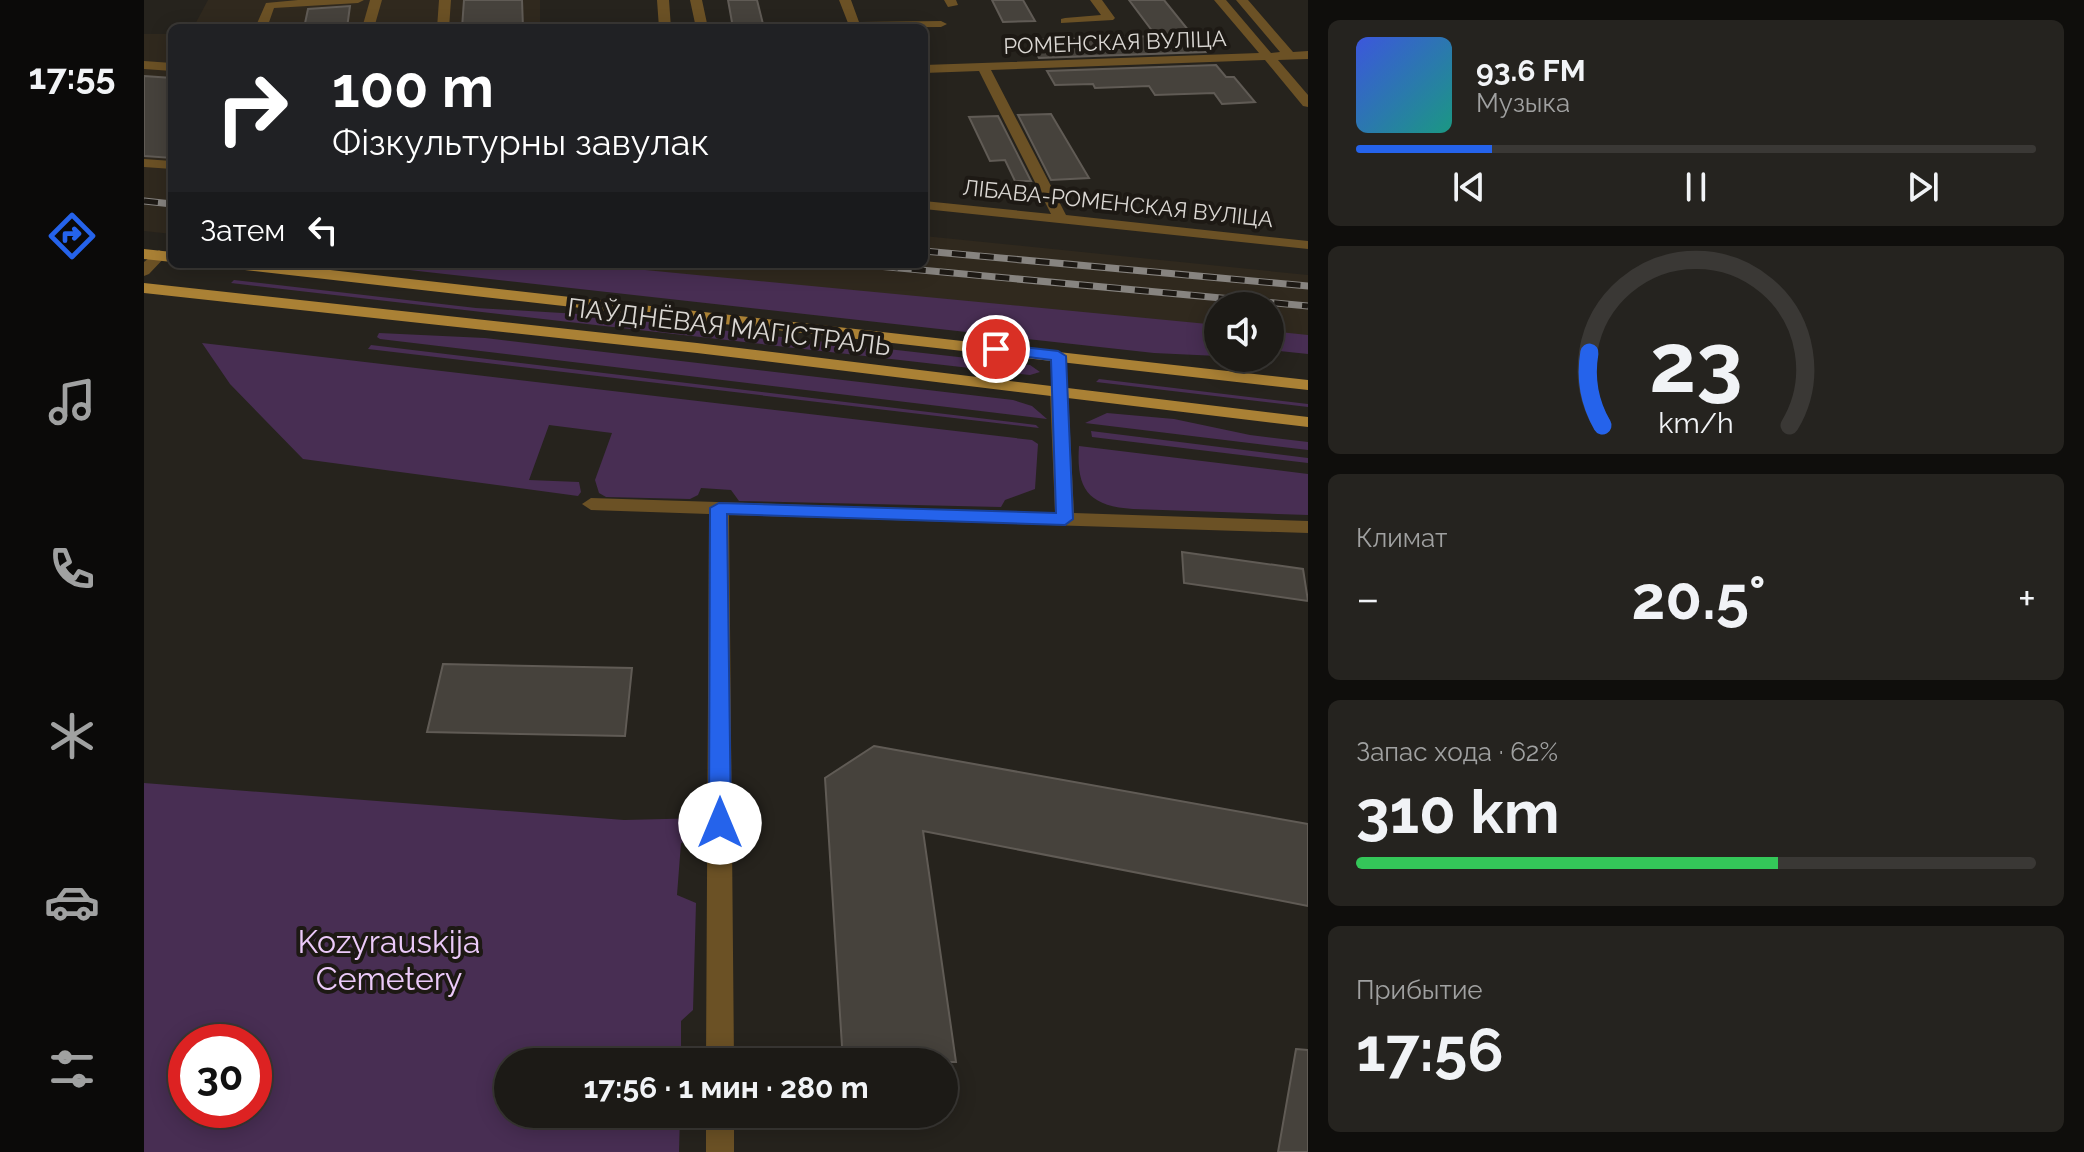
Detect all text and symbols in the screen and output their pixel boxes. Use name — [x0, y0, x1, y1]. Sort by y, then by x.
street label: РОМЕНСКАЯ ВУЛІЦА — [1003, 25, 1227, 59]
text: 93.6 FM — [1476, 53, 1586, 88]
text: 100 m — [332, 54, 494, 120]
text: 17:55 — [29, 55, 115, 97]
icon: right — [200, 56, 304, 160]
text: Музыка — [1476, 88, 1570, 118]
text: Фізкультурны завулак — [332, 121, 709, 163]
icon: previous — [1447, 165, 1491, 209]
icon: pause — [1674, 165, 1718, 209]
icon: next — [1901, 165, 1945, 209]
street label: ЛІБАВА-РОМЕНСКАЯ ВУЛІЦА — [961, 174, 1275, 232]
icon: directions — [44, 208, 100, 264]
icon: left — [301, 208, 345, 252]
text: Затем — [200, 213, 285, 248]
street label: ПАЎДНЁВАЯ МАГІСТРАЛЬ — [566, 292, 892, 362]
map controls — [1204, 292, 1284, 372]
button: sound — [1204, 292, 1284, 372]
text: 23 — [1649, 314, 1743, 411]
pin — [962, 315, 1030, 383]
icon: arrive — [974, 327, 1018, 371]
icon: music — [44, 374, 100, 430]
text: km/h — [1658, 406, 1734, 440]
text: Климат — [1356, 523, 1447, 553]
icon: phone — [44, 541, 100, 597]
text: 20.5° — [1631, 563, 1766, 633]
text: − — [1356, 573, 1380, 624]
text: + — [2018, 573, 2036, 624]
icon: climate — [44, 708, 100, 764]
text: Запас хода · 62% — [1356, 737, 1558, 767]
text: 310 km — [1356, 777, 1560, 847]
position arrow — [678, 781, 762, 865]
icon: car — [44, 874, 100, 930]
park label: Kozyrauskija Cemetery — [297, 923, 481, 997]
text: Прибытие — [1356, 975, 1483, 1005]
text: 17:56 — [1356, 1015, 1504, 1085]
speed limit sign: 30 — [168, 1024, 272, 1128]
icon: filters — [44, 1041, 100, 1097]
text: 17:56 · 1 мин · 280 m — [583, 1070, 869, 1105]

